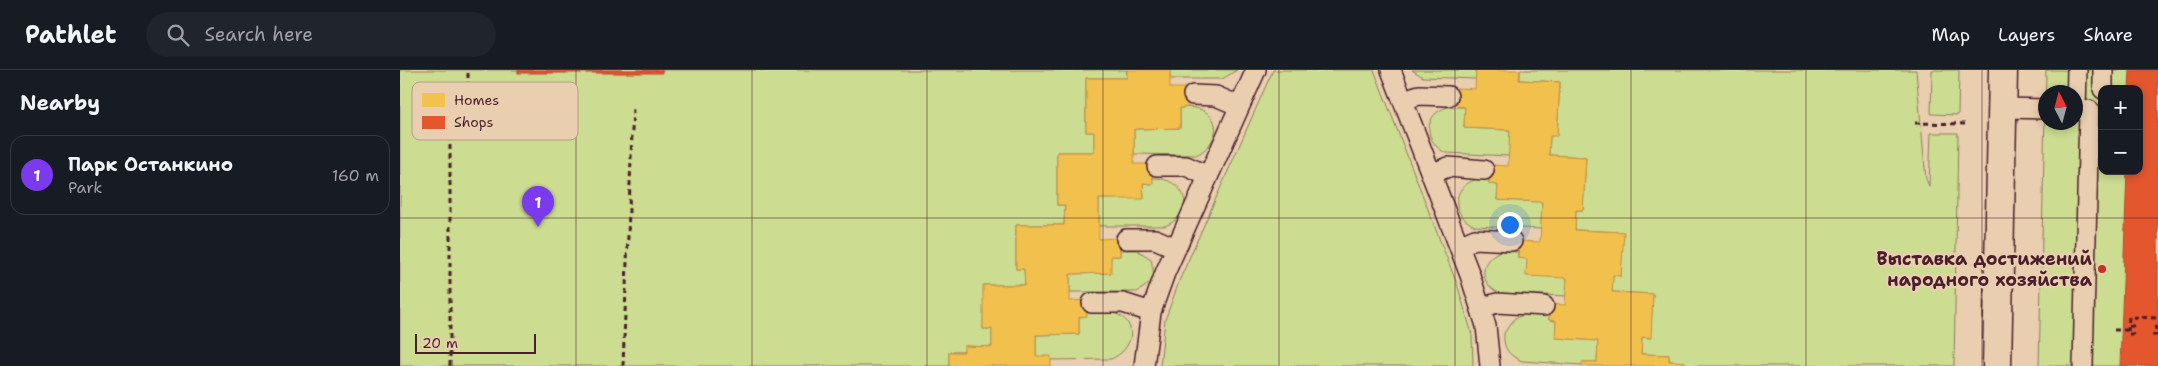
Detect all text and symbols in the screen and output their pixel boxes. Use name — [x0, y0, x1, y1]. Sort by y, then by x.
search box — [146, 12, 496, 57]
text: Pathlet — [25, 19, 116, 51]
icon: search — [164, 21, 192, 49]
text: Search here — [204, 22, 313, 47]
text: Map — [1932, 23, 1970, 47]
text: Layers — [1998, 23, 2055, 47]
text: Share — [2083, 23, 2133, 47]
legend — [412, 82, 578, 140]
north arrow — [2038, 85, 2083, 130]
map controls — [2098, 85, 2143, 175]
button: + — [2098, 85, 2143, 130]
text: Nearby — [20, 89, 100, 117]
text: Homes — [454, 91, 499, 109]
text: Shops — [454, 113, 493, 131]
button: − — [2098, 130, 2143, 175]
text: Парк Останкино — [68, 152, 233, 177]
text: 1 — [33, 165, 41, 186]
text: 160 m — [332, 165, 379, 186]
text: Park — [68, 177, 102, 198]
pin: 1 — [522, 186, 554, 227]
your location — [1497, 212, 1523, 238]
place label: Выставка достижений народного хозяйства — [1877, 247, 2093, 292]
marker: Выставка достижений народного хозяйства — [2096, 263, 2108, 275]
scale bar — [415, 331, 536, 354]
text: 20 m — [422, 334, 458, 352]

